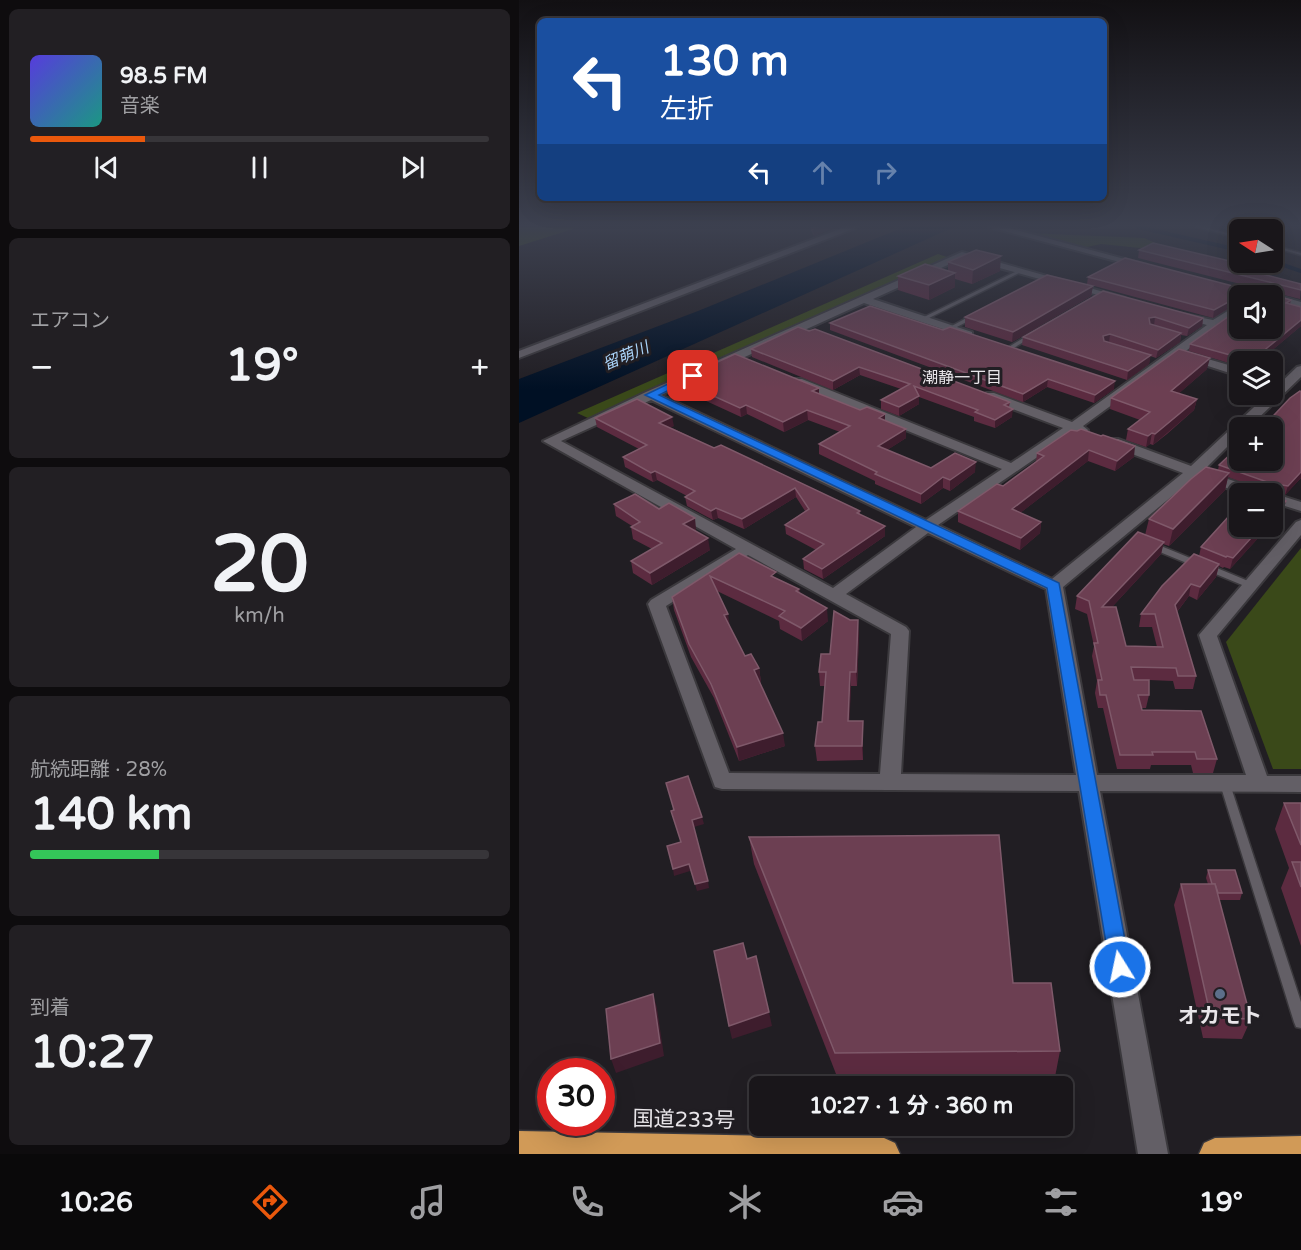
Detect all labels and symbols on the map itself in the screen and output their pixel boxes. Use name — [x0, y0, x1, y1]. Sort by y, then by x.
north arrow — [1229, 219, 1283, 273]
water label: 留萌川 — [600, 337, 654, 375]
pin — [667, 350, 718, 401]
district label: 潮静一丁目 — [922, 368, 1002, 388]
position arrow — [1088, 935, 1152, 999]
marker: オカモト — [1213, 987, 1227, 1001]
place label: オカモト — [1178, 1004, 1262, 1029]
speed limit sign: 30 — [537, 1058, 615, 1136]
street label: 国道233号 — [633, 1107, 735, 1133]

